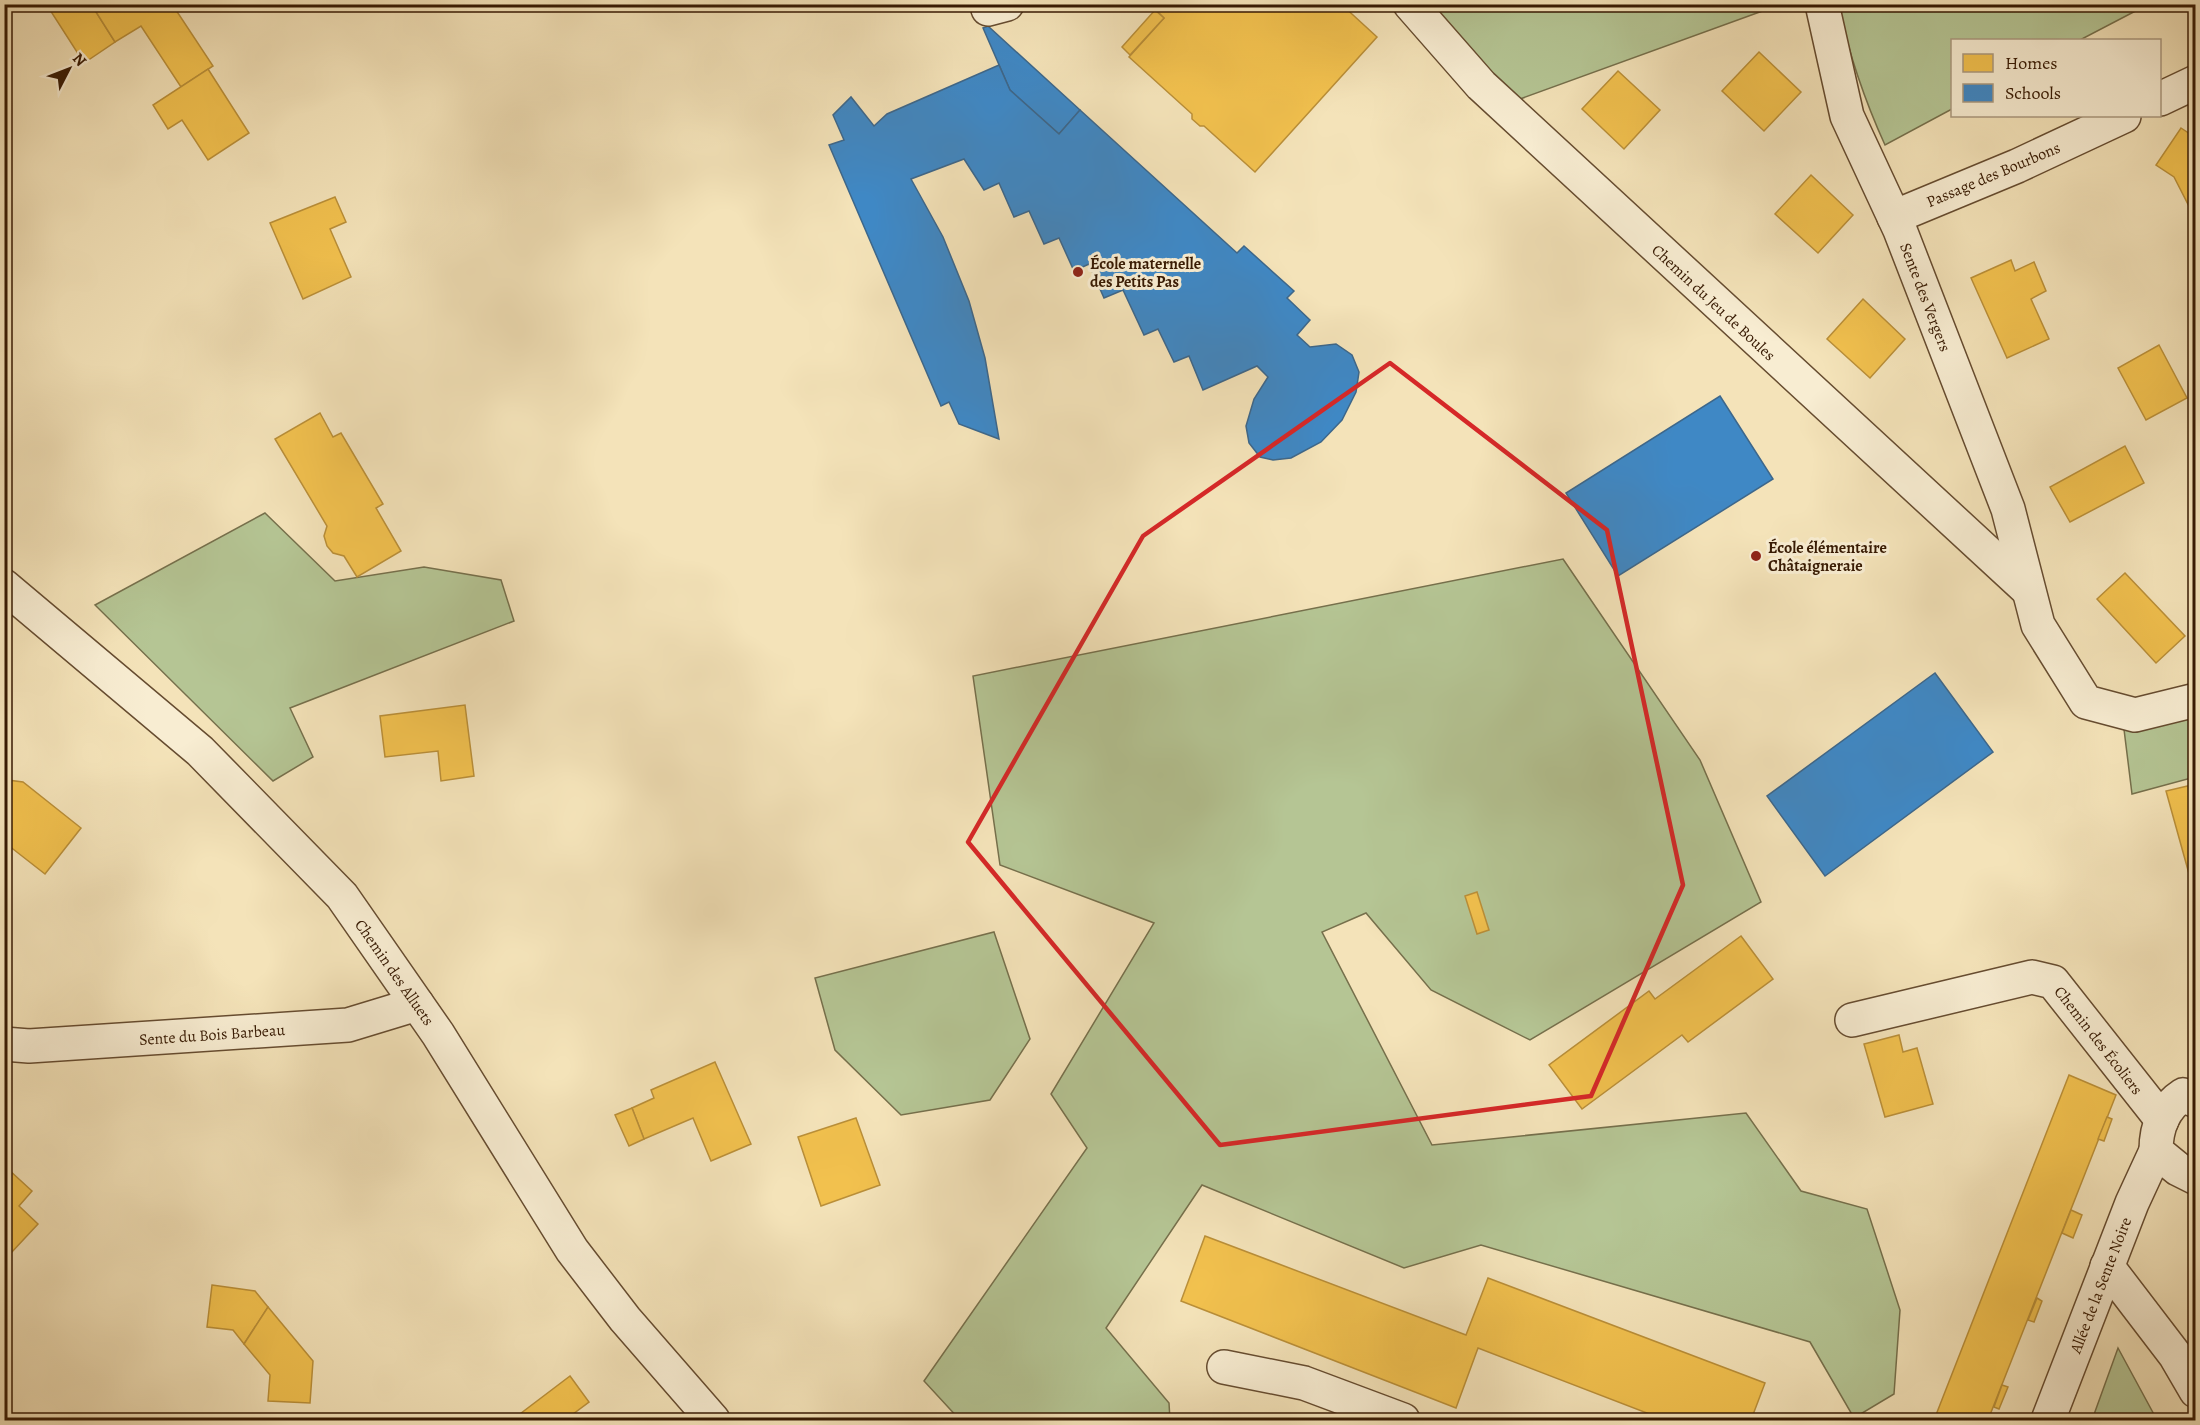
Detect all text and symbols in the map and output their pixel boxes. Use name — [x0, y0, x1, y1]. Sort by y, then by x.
north arrow — [39, 39, 99, 99]
legend — [1951, 39, 2161, 117]
text: N — [67, 48, 92, 72]
text: Homes — [2005, 51, 2057, 75]
text: Schools — [2005, 81, 2061, 105]
street label: Passage des Bourbons — [1923, 137, 2064, 213]
street label: Chemin du Jeu de Boules — [1647, 239, 1780, 366]
street label: Sente des Vergers — [1894, 240, 1956, 355]
place label: École maternelle des Petits Pas — [1090, 253, 1201, 293]
marker: École maternelle des Petits Pas — [1071, 265, 1085, 279]
place label: École élémentaire Châtaigneraie — [1768, 537, 1887, 577]
marker: École élémentaire Châtaigneraie — [1749, 549, 1763, 563]
street label: Chemin des Alluets — [349, 915, 439, 1030]
street label: Chemin des Écoliers — [2049, 982, 2148, 1100]
street label: Sente du Bois Barbeau — [138, 1019, 286, 1051]
street label: Allée de la Sente Noire — [2064, 1214, 2137, 1358]

